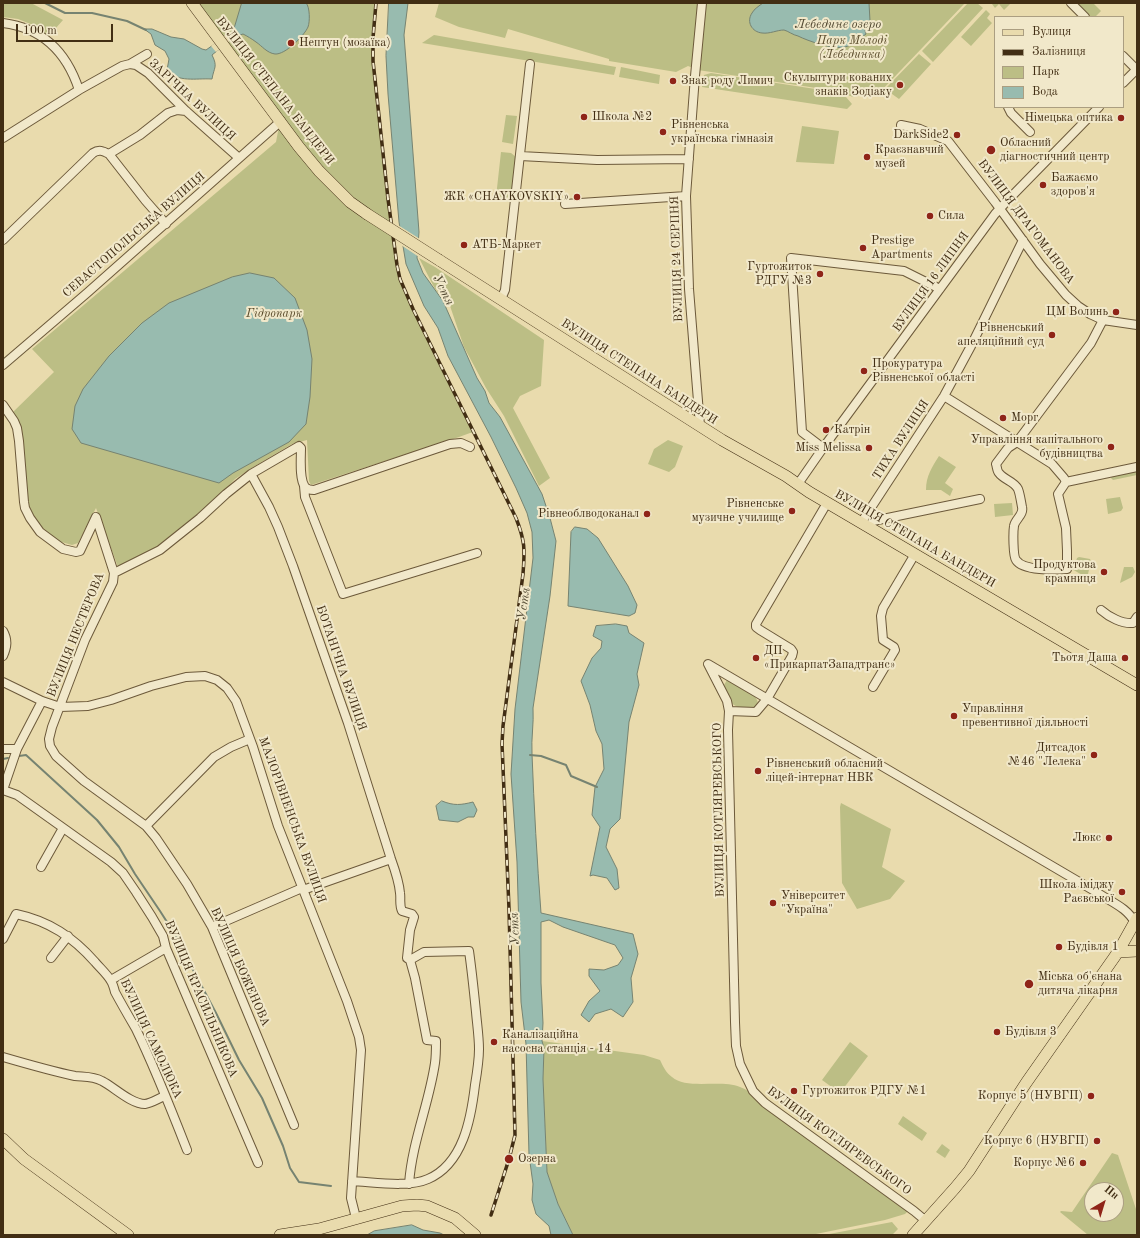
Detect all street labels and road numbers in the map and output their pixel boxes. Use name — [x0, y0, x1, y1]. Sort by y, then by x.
street label: ВУЛИЦЯ СТЕПАНА БАНДЕРИ — [213, 14, 337, 168]
street label: ЗАРІЧНА ВУЛИЦЯ — [146, 56, 238, 144]
street label: ВУЛИЦЯ ДРАГОМАНОВА — [974, 157, 1078, 287]
street label: СЕВАСТОПОЛЬСЬКА ВУЛИЦЯ — [60, 169, 208, 301]
street label: ВУЛИЦЯ 24 СЕРПНЯ — [668, 196, 686, 322]
street label: ВУЛИЦЯ 16 ЛИПНЯ — [890, 229, 972, 335]
street label: ВУЛИЦЯ СТЕПАНА БАНДЕРИ — [558, 316, 720, 428]
street label: ТИХА ВУЛИЦЯ — [870, 397, 932, 483]
street label: ВУЛИЦЯ СТЕПАНА БАНДЕРИ — [832, 487, 998, 591]
street label: ВУЛИЦЯ НЕСТЕРОВА — [44, 571, 108, 699]
street label: БОТАНІЧНА ВУЛИЦЯ — [313, 603, 369, 733]
street label: ВУЛИЦЯ КОТЛЯРЕВСЬКОГО — [710, 723, 728, 897]
street label: МАЛОРІВНЕНСЬКА ВУЛИЦЯ — [255, 735, 329, 905]
street label: ВУЛИЦЯ БОЖЕНОВА — [207, 905, 273, 1029]
street label: ВУЛИЦЯ КРАСИЛЬНИКОВА — [161, 918, 241, 1080]
street label: ВУЛИЦЯ САМОЛЮКА — [117, 977, 185, 1101]
street label: ВУЛИЦЯ КОТЛЯРЕВСЬКОГО — [764, 1084, 914, 1198]

